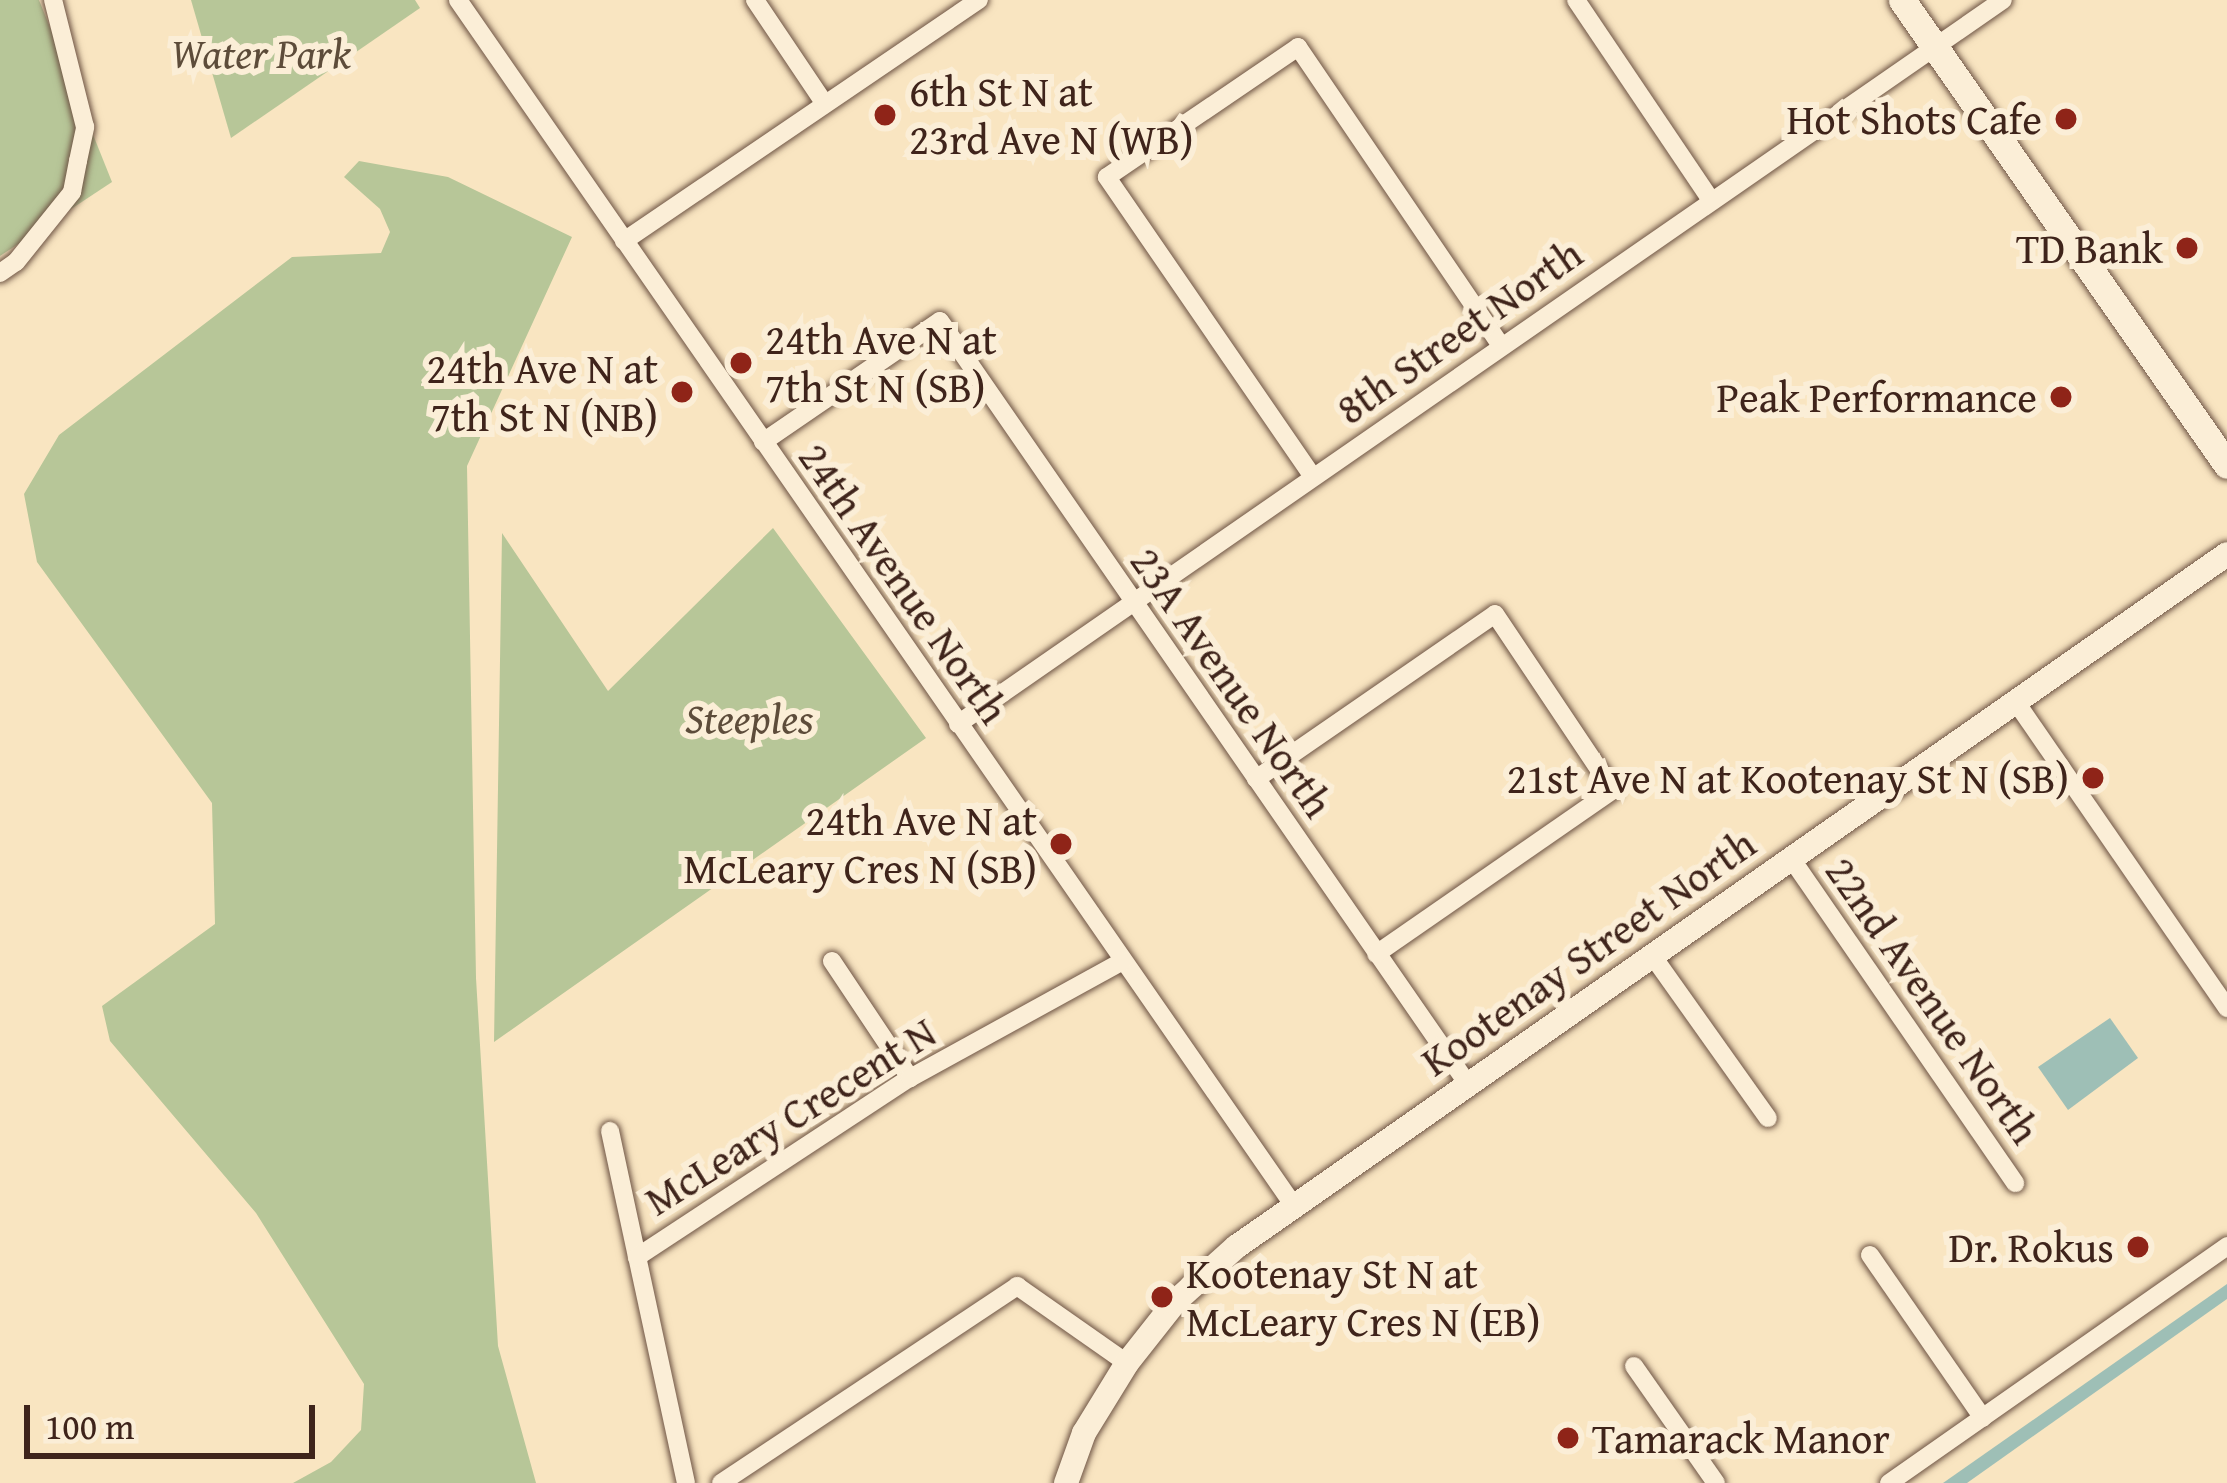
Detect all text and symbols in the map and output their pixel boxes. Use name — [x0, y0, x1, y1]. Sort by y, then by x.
park label: Water Park — [171, 28, 351, 78]
place label: 6th St N at 23rd Ave N (WB) — [909, 66, 1194, 164]
place label: Hot Shots Cafe — [1786, 94, 2042, 144]
marker: 6th St N at 23rd Ave N (WB) — [872, 102, 898, 128]
marker: Hot Shots Cafe — [2053, 106, 2079, 132]
place label: TD Bank — [2016, 223, 2163, 273]
street label: 8th Street North — [1327, 228, 1591, 434]
marker: TD Bank — [2174, 235, 2200, 261]
place label: 24th Ave N at 7th St N (SB) — [765, 314, 997, 412]
place label: 24th Ave N at 7th St N (NB) — [426, 343, 658, 442]
marker: 24th Ave N at 7th St N (SB) — [728, 350, 754, 376]
place label: Peak Performance — [1716, 372, 2037, 422]
marker: 24th Ave N at 7th St N (NB) — [669, 379, 695, 405]
marker: Peak Performance — [2048, 384, 2074, 410]
street label: 24th Avenue North — [788, 433, 1020, 733]
street label: 23A Avenue North — [1120, 537, 1344, 827]
park label: Steeples — [685, 693, 813, 743]
place label: 21st Ave N at Kootenay St N (SB) — [1506, 753, 2069, 803]
marker: 21st Ave N at Kootenay St N (SB) — [2080, 765, 2106, 791]
place label: 24th Ave N at McLeary Cres N (SB) — [683, 795, 1037, 894]
street label: Kootenay Street North — [1411, 818, 1765, 1086]
marker: 24th Ave N at McLeary Cres N (SB) — [1048, 831, 1074, 857]
street label: 22nd Avenue North — [1815, 847, 2051, 1153]
street label: McLeary Crecent N — [635, 1006, 945, 1226]
place label: Dr. Rokus — [1948, 1222, 2114, 1272]
marker: Dr. Rokus — [2125, 1234, 2151, 1260]
place label: Kootenay St N at McLeary Cres N (EB) — [1186, 1248, 1540, 1346]
marker: Kootenay St N at McLeary Cres N (EB) — [1149, 1284, 1175, 1310]
scale bar — [30, 1381, 321, 1455]
text: 100 m — [45, 1399, 134, 1452]
place label: Tamarack Manor — [1592, 1413, 1890, 1463]
marker: Tamarack Manor — [1555, 1425, 1581, 1451]

